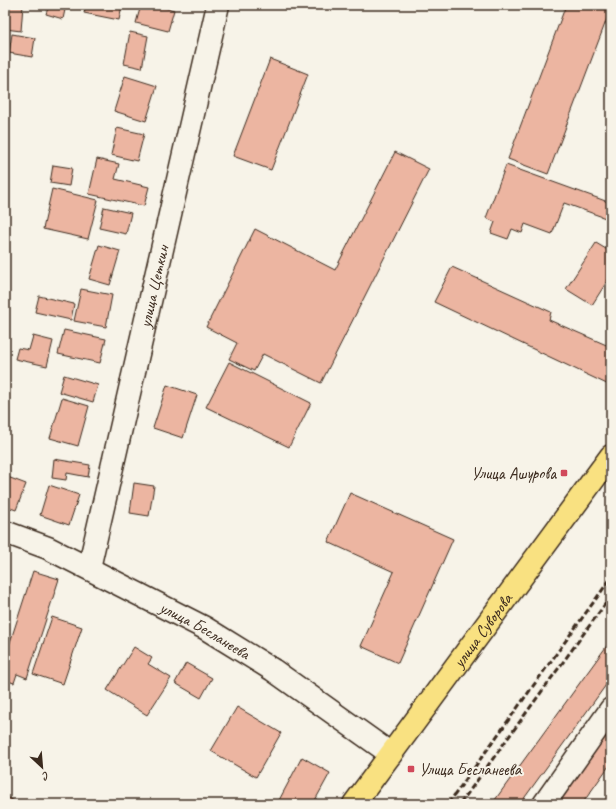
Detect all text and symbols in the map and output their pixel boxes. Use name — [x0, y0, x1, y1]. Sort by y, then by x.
street label: улица Цеткин — [134, 242, 173, 330]
place label: Улица Ашурова — [471, 463, 557, 484]
marker: Улица Ашурова — [559, 468, 569, 478]
street label: улица Суворова — [447, 588, 517, 672]
street label: улица Бесланеева — [156, 596, 255, 664]
north arrow — [22, 747, 62, 787]
place label: Улица Бесланеева — [419, 759, 523, 780]
marker: Улица Бесланеева — [406, 764, 416, 774]
text: С — [39, 769, 52, 784]

